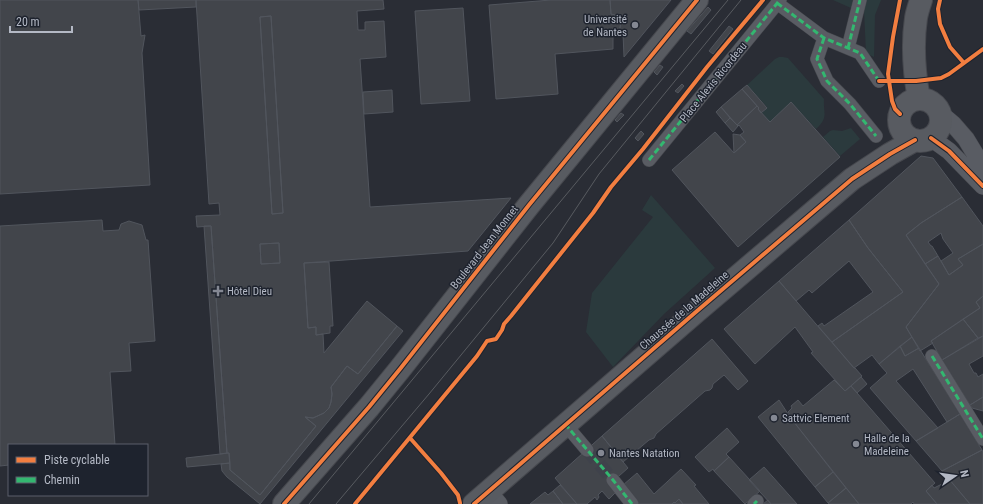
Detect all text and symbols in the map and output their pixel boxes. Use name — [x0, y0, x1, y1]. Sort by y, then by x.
scale bar — [10, 8, 72, 34]
place label: Université de Nantes — [583, 13, 627, 39]
text: 20 m — [16, 15, 40, 29]
marker: Université de Nantes — [630, 20, 640, 30]
street label: Place Alexis Ricordeau — [677, 40, 750, 125]
street label: Boulevard Jean Monnet — [448, 203, 521, 292]
street label: Chaussée de la Madeleine — [637, 268, 731, 352]
marker: Hôtel Dieu — [212, 285, 224, 297]
place label: Hôtel Dieu — [227, 285, 272, 298]
place label: Sattvic Element — [782, 412, 850, 425]
marker: Sattvic Element — [769, 413, 779, 423]
place label: Halle de la Madeleine — [864, 432, 910, 458]
marker: Halle de la Madeleine — [851, 439, 861, 449]
legend — [8, 444, 148, 496]
place label: Nantes Natation — [609, 447, 680, 460]
marker: Nantes Natation — [596, 448, 606, 458]
text: Piste cyclable — [44, 453, 110, 467]
north arrow — [935, 456, 975, 496]
text: N — [957, 469, 971, 479]
text: Chemin — [44, 473, 80, 487]

